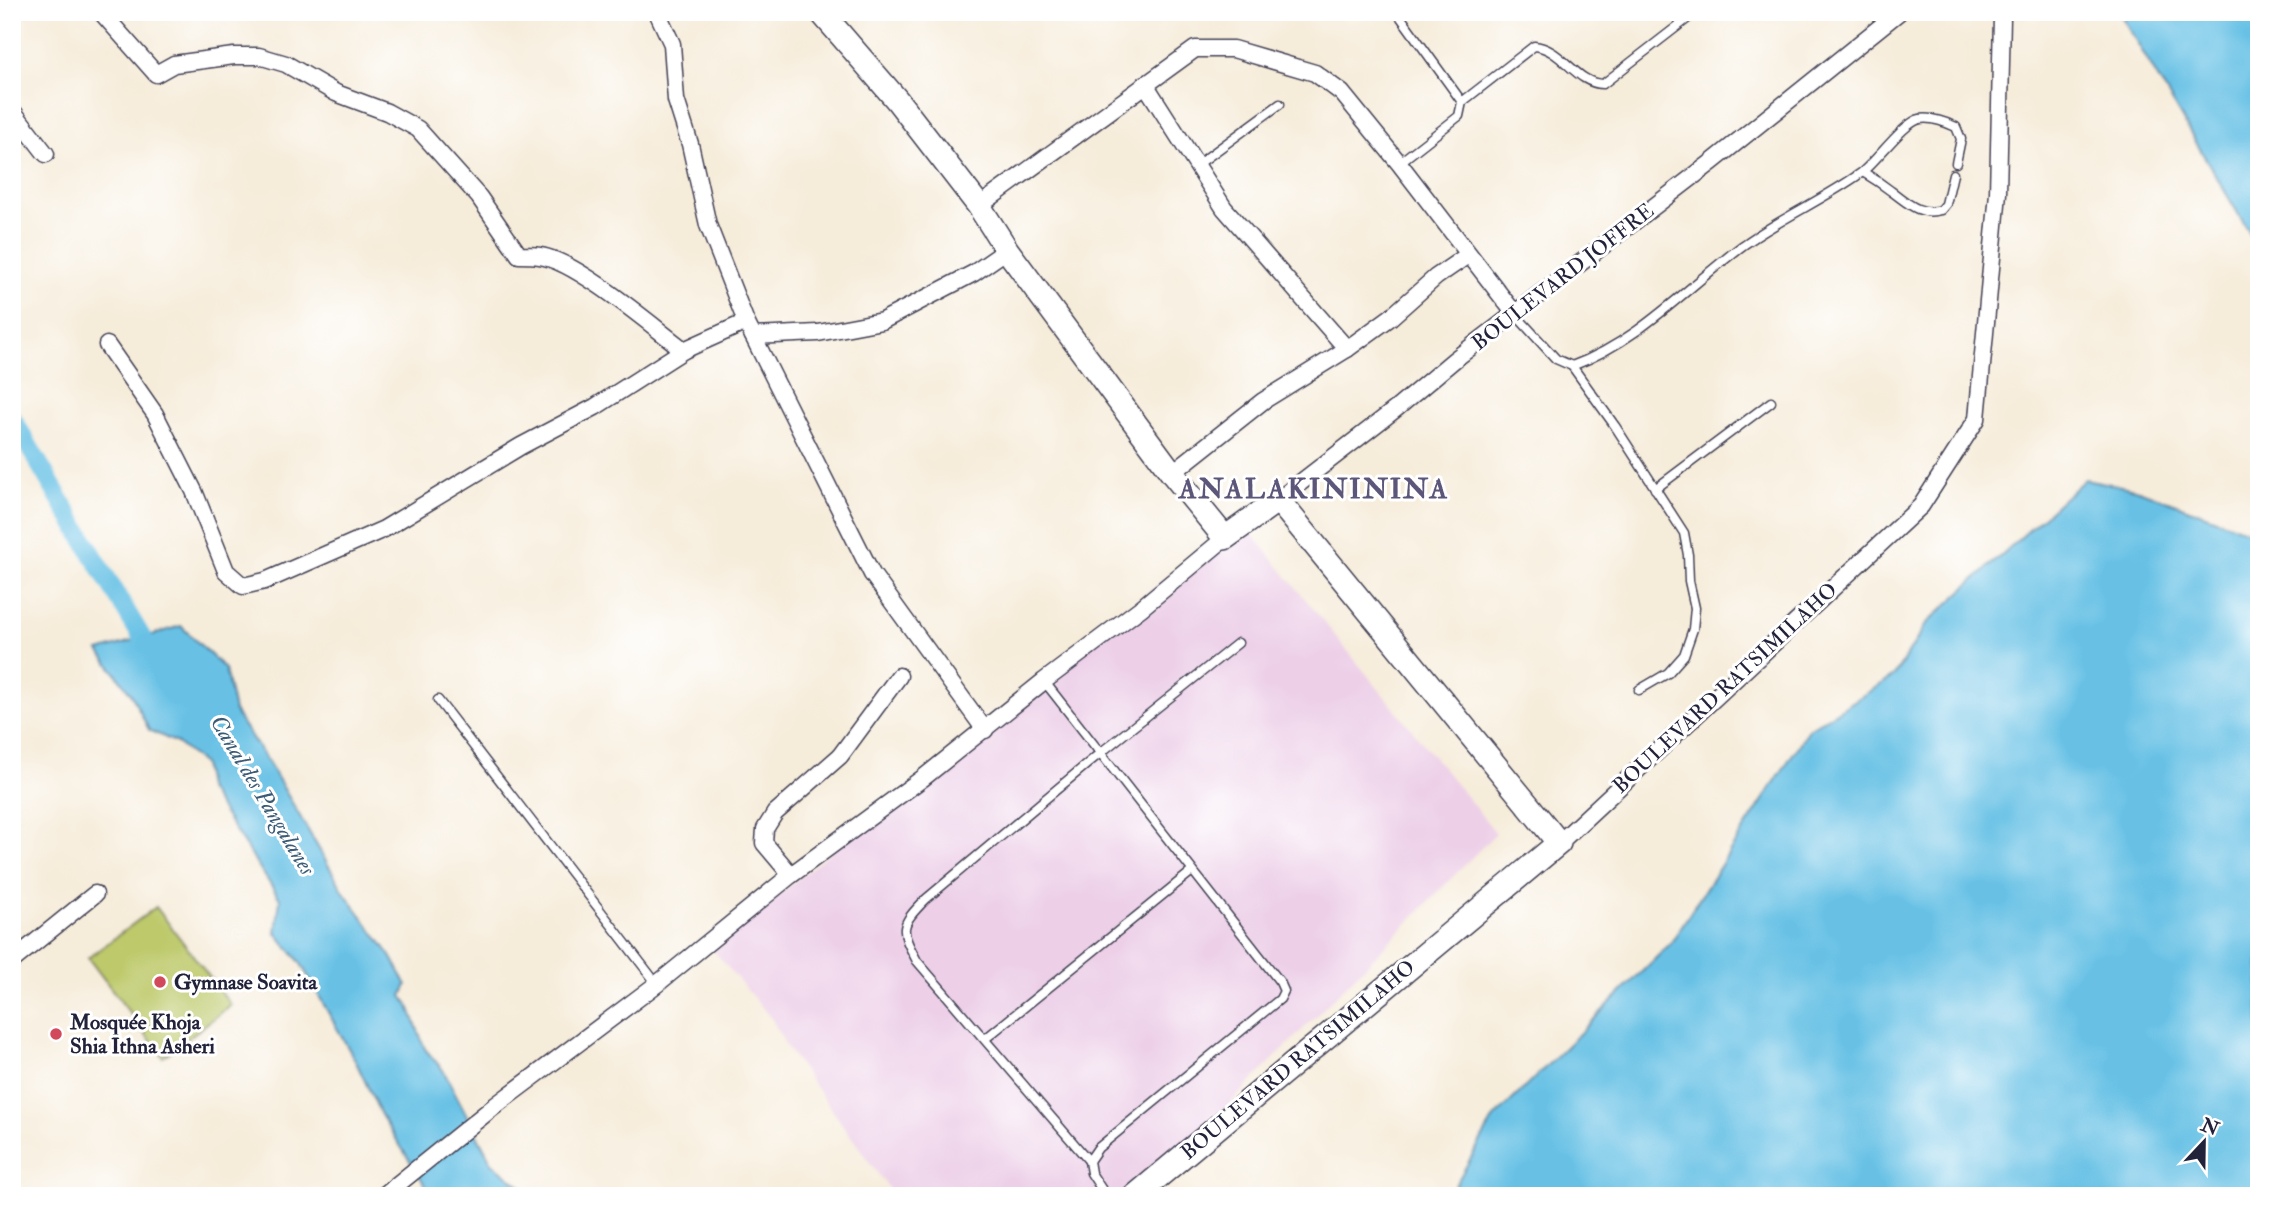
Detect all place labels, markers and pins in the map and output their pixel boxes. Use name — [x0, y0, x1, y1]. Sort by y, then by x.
place label: Gymnase Soavita — [174, 969, 318, 996]
marker: Gymnase Soavita — [152, 974, 168, 990]
place label: Mosquée Khoja Shia Ithna Asheri — [69, 1009, 215, 1060]
marker: Mosquée Khoja Shia Ithna Asheri — [48, 1026, 64, 1042]

